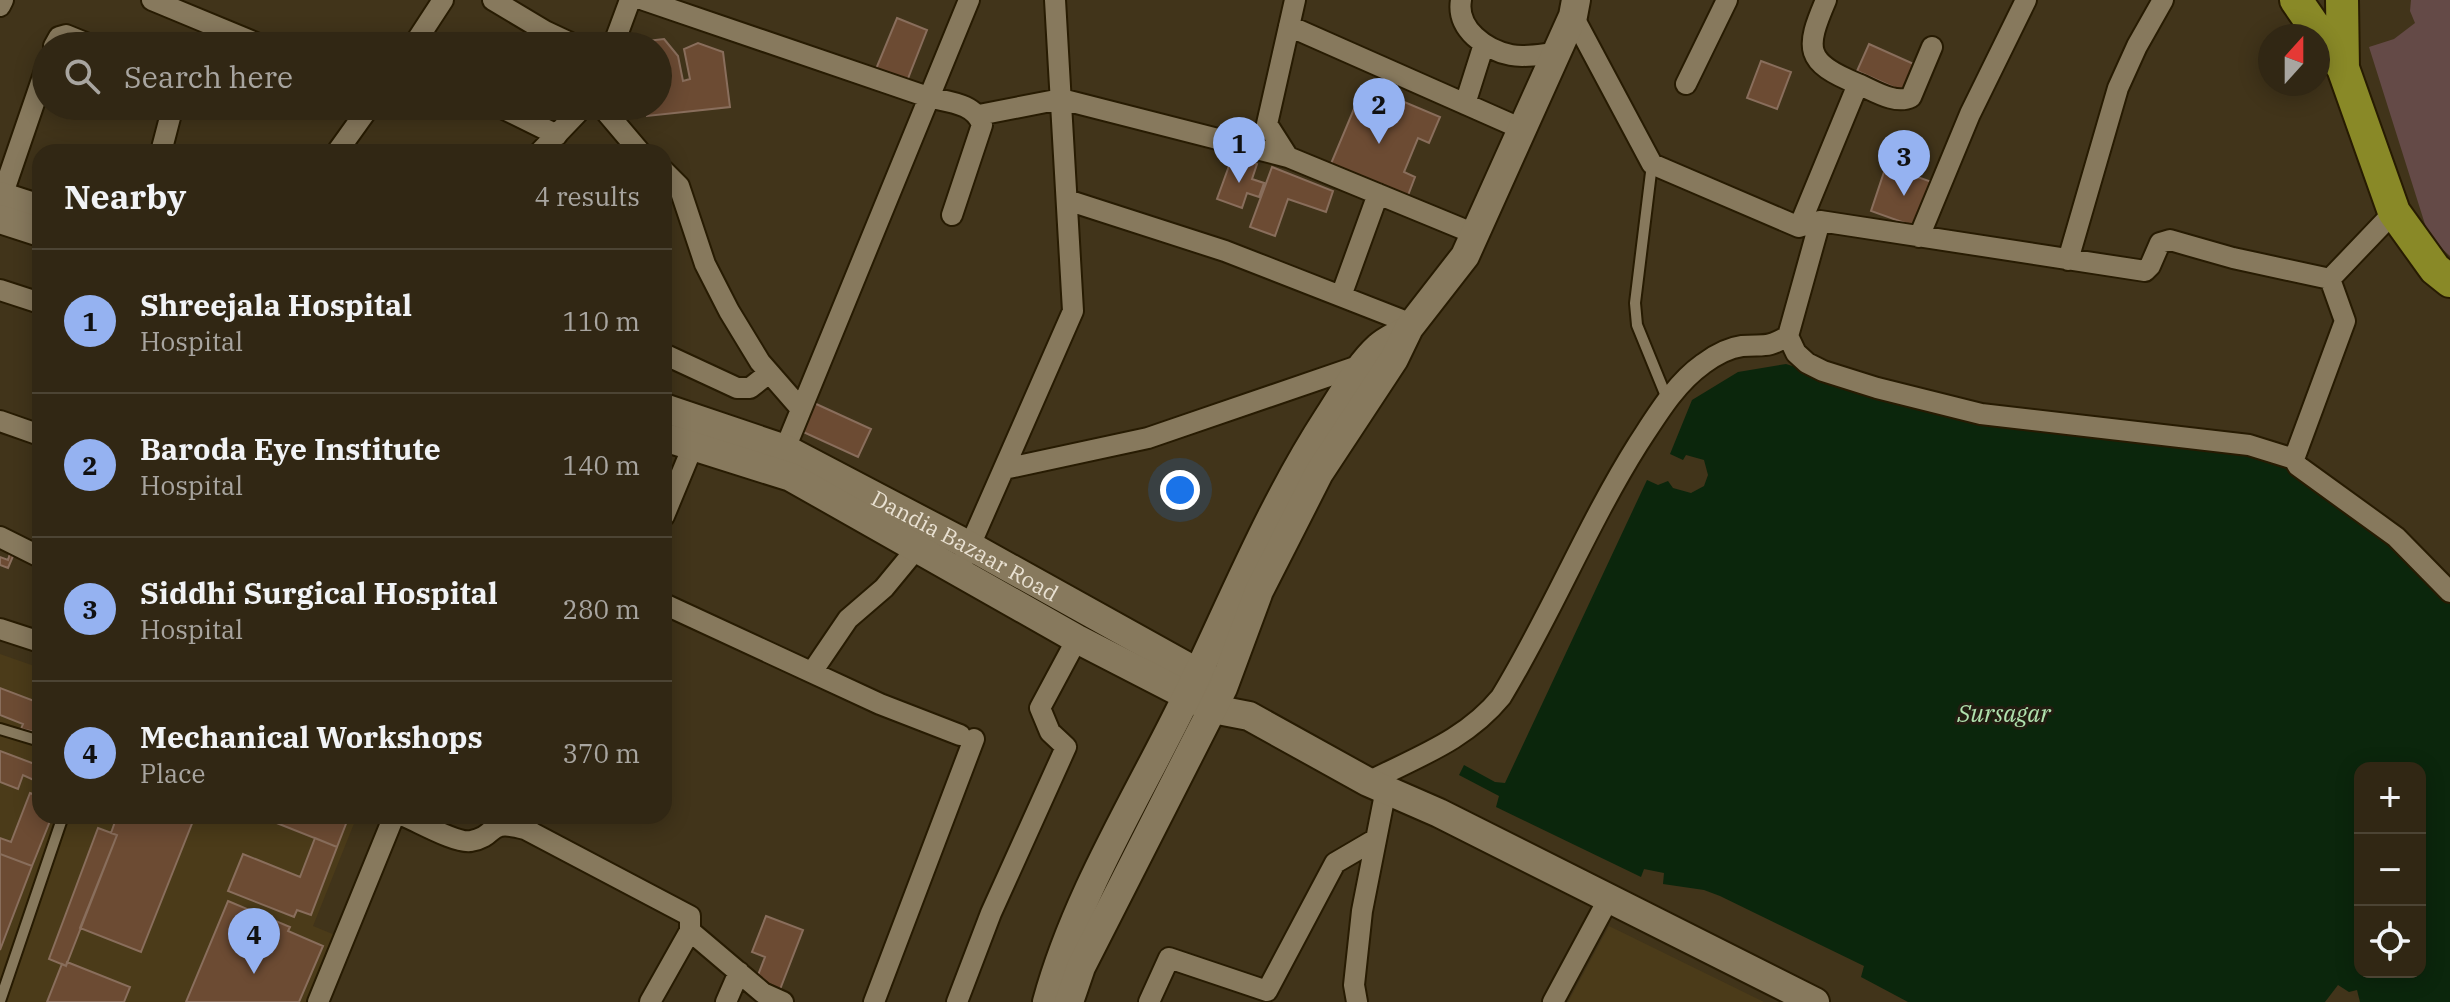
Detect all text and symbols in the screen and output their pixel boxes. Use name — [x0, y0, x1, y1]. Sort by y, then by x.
north arrow — [2258, 24, 2330, 96]
search box — [32, 32, 672, 120]
icon: search — [60, 54, 104, 98]
text: Search here — [124, 57, 293, 96]
pin: 2 — [1353, 78, 1405, 144]
pin: 1 — [1213, 117, 1265, 183]
pin: 3 — [1878, 130, 1930, 196]
text: Nearby — [64, 174, 186, 218]
text: 4 results — [534, 179, 640, 213]
text: Shreejala Hospital — [140, 285, 412, 324]
text: 1 — [82, 304, 98, 338]
text: 110 m — [562, 304, 640, 338]
text: Hospital — [140, 324, 243, 358]
text: Baroda Eye Institute — [140, 429, 441, 468]
text: 2 — [82, 448, 98, 482]
text: 140 m — [562, 448, 640, 482]
text: Hospital — [140, 468, 243, 502]
your location — [1160, 470, 1200, 510]
street label: Dandia Bazaar Road — [867, 483, 1064, 607]
text: Siddhi Surgical Hospital — [140, 573, 498, 612]
text: 3 — [82, 592, 98, 626]
text: 280 m — [562, 592, 640, 626]
text: Hospital — [140, 612, 243, 646]
water label: Sursagar — [1956, 697, 2052, 729]
text: Mechanical Workshops — [140, 717, 483, 756]
text: 4 — [82, 736, 98, 770]
text: 370 m — [562, 736, 640, 770]
text: Place — [140, 756, 205, 790]
map controls — [2354, 762, 2426, 978]
button: + — [2354, 762, 2426, 834]
button: − — [2354, 834, 2426, 906]
button: locate — [2354, 906, 2426, 978]
pin: 4 — [228, 908, 280, 974]

